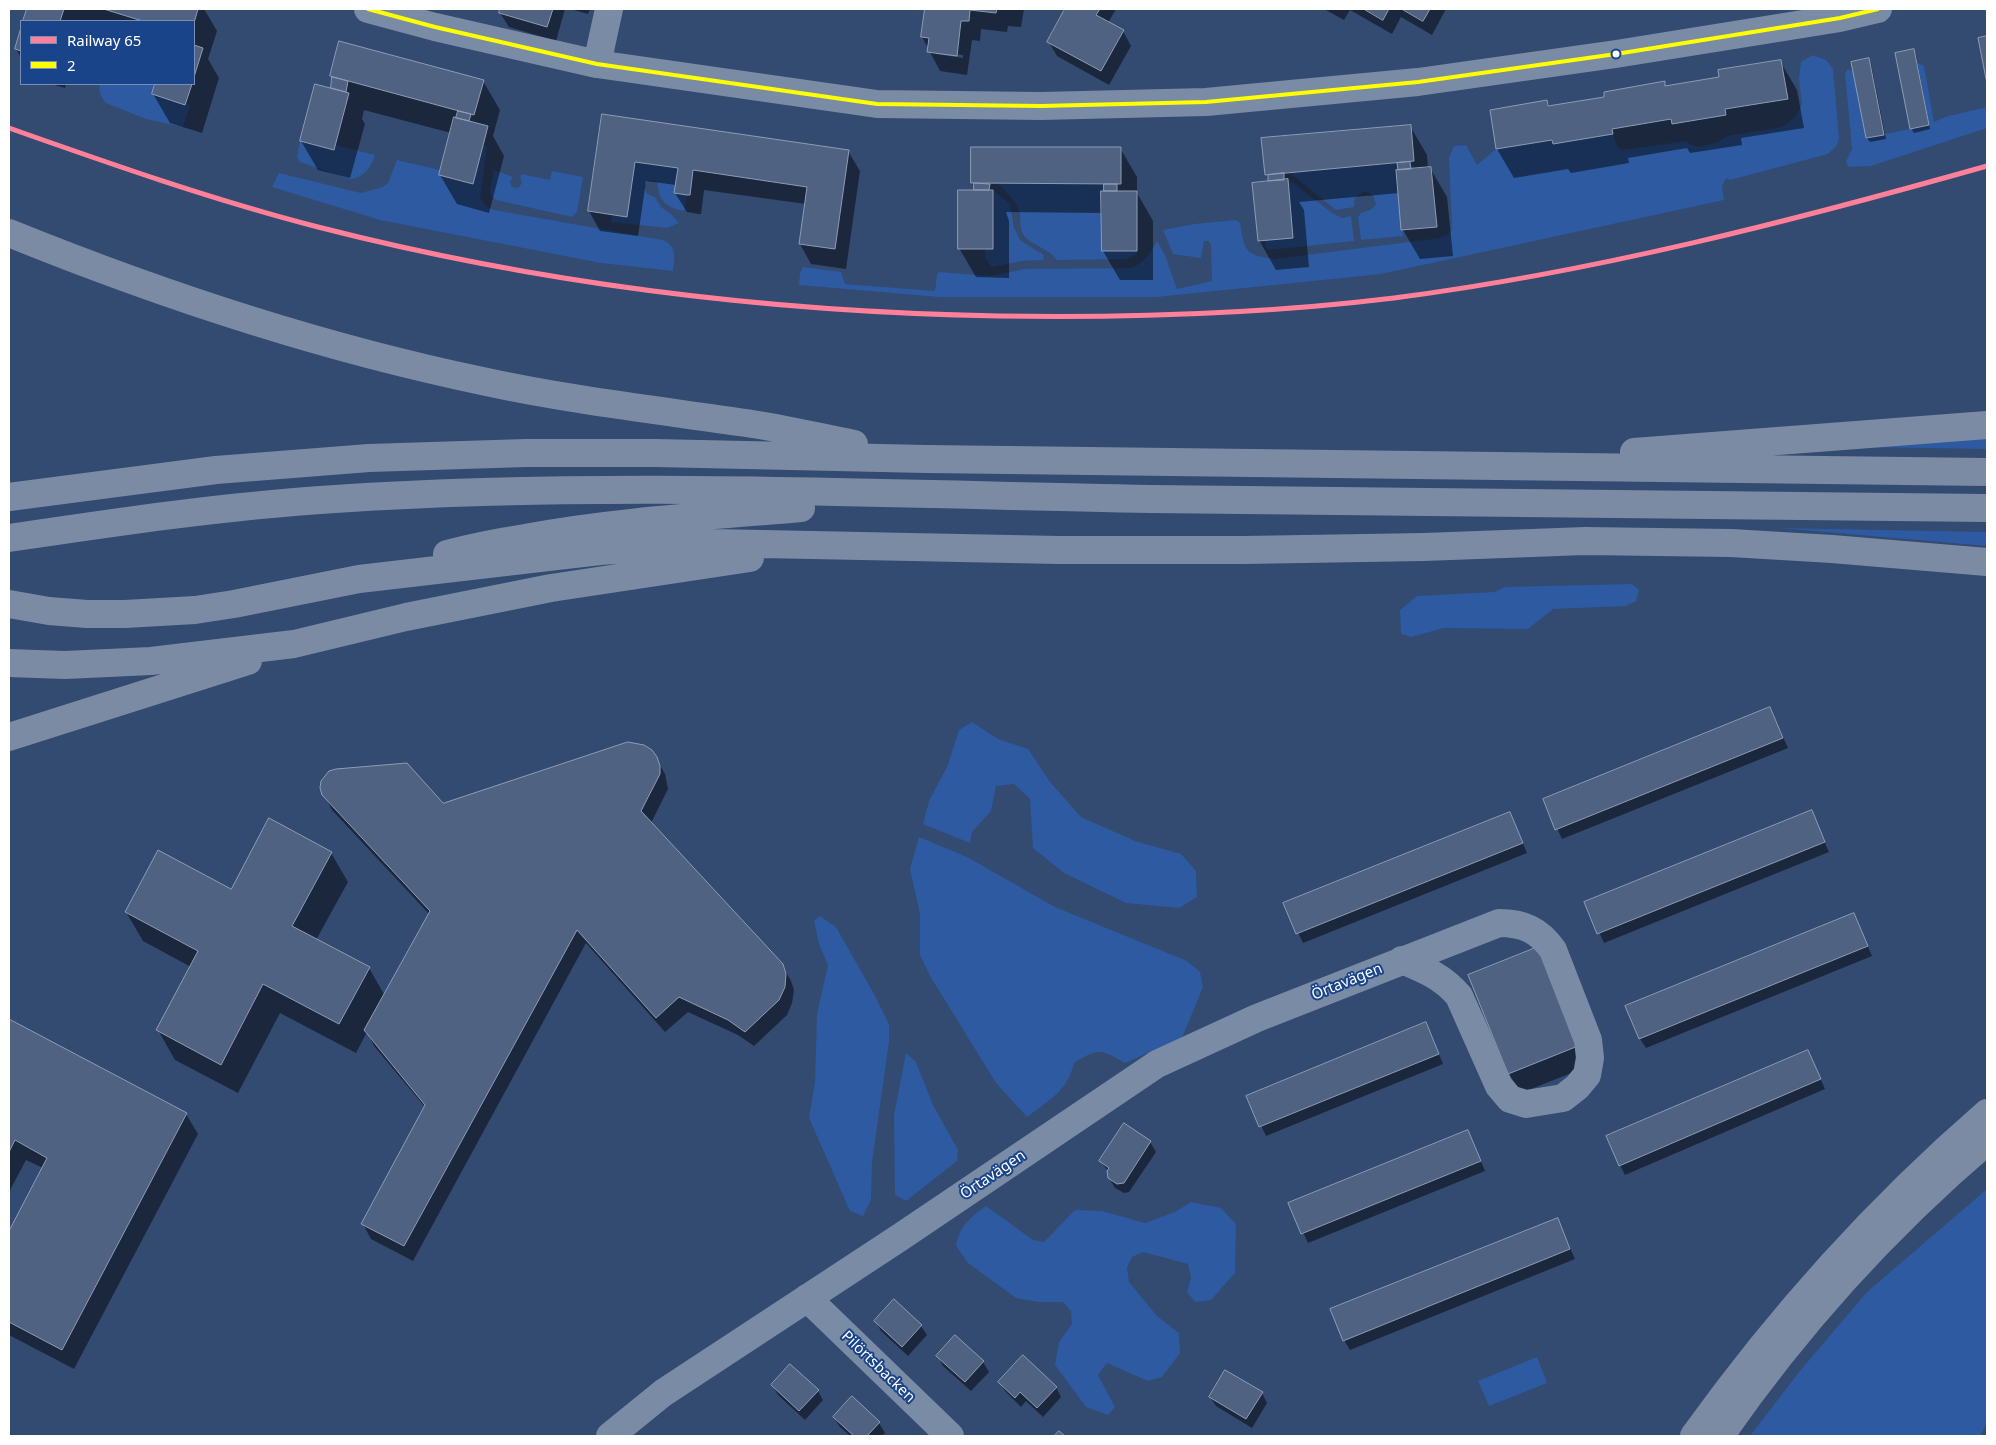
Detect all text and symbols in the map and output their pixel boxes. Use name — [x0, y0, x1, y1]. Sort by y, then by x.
legend — [20, 20, 195, 85]
text: Railway 65 — [67, 30, 141, 50]
unlabelled marker — [1611, 49, 1621, 59]
text: 2 — [67, 55, 76, 75]
street label: Örtavägen — [1309, 960, 1385, 1004]
street label: Örtavägen — [957, 1147, 1029, 1203]
street label: Pilörtsbacken — [837, 1327, 919, 1407]

